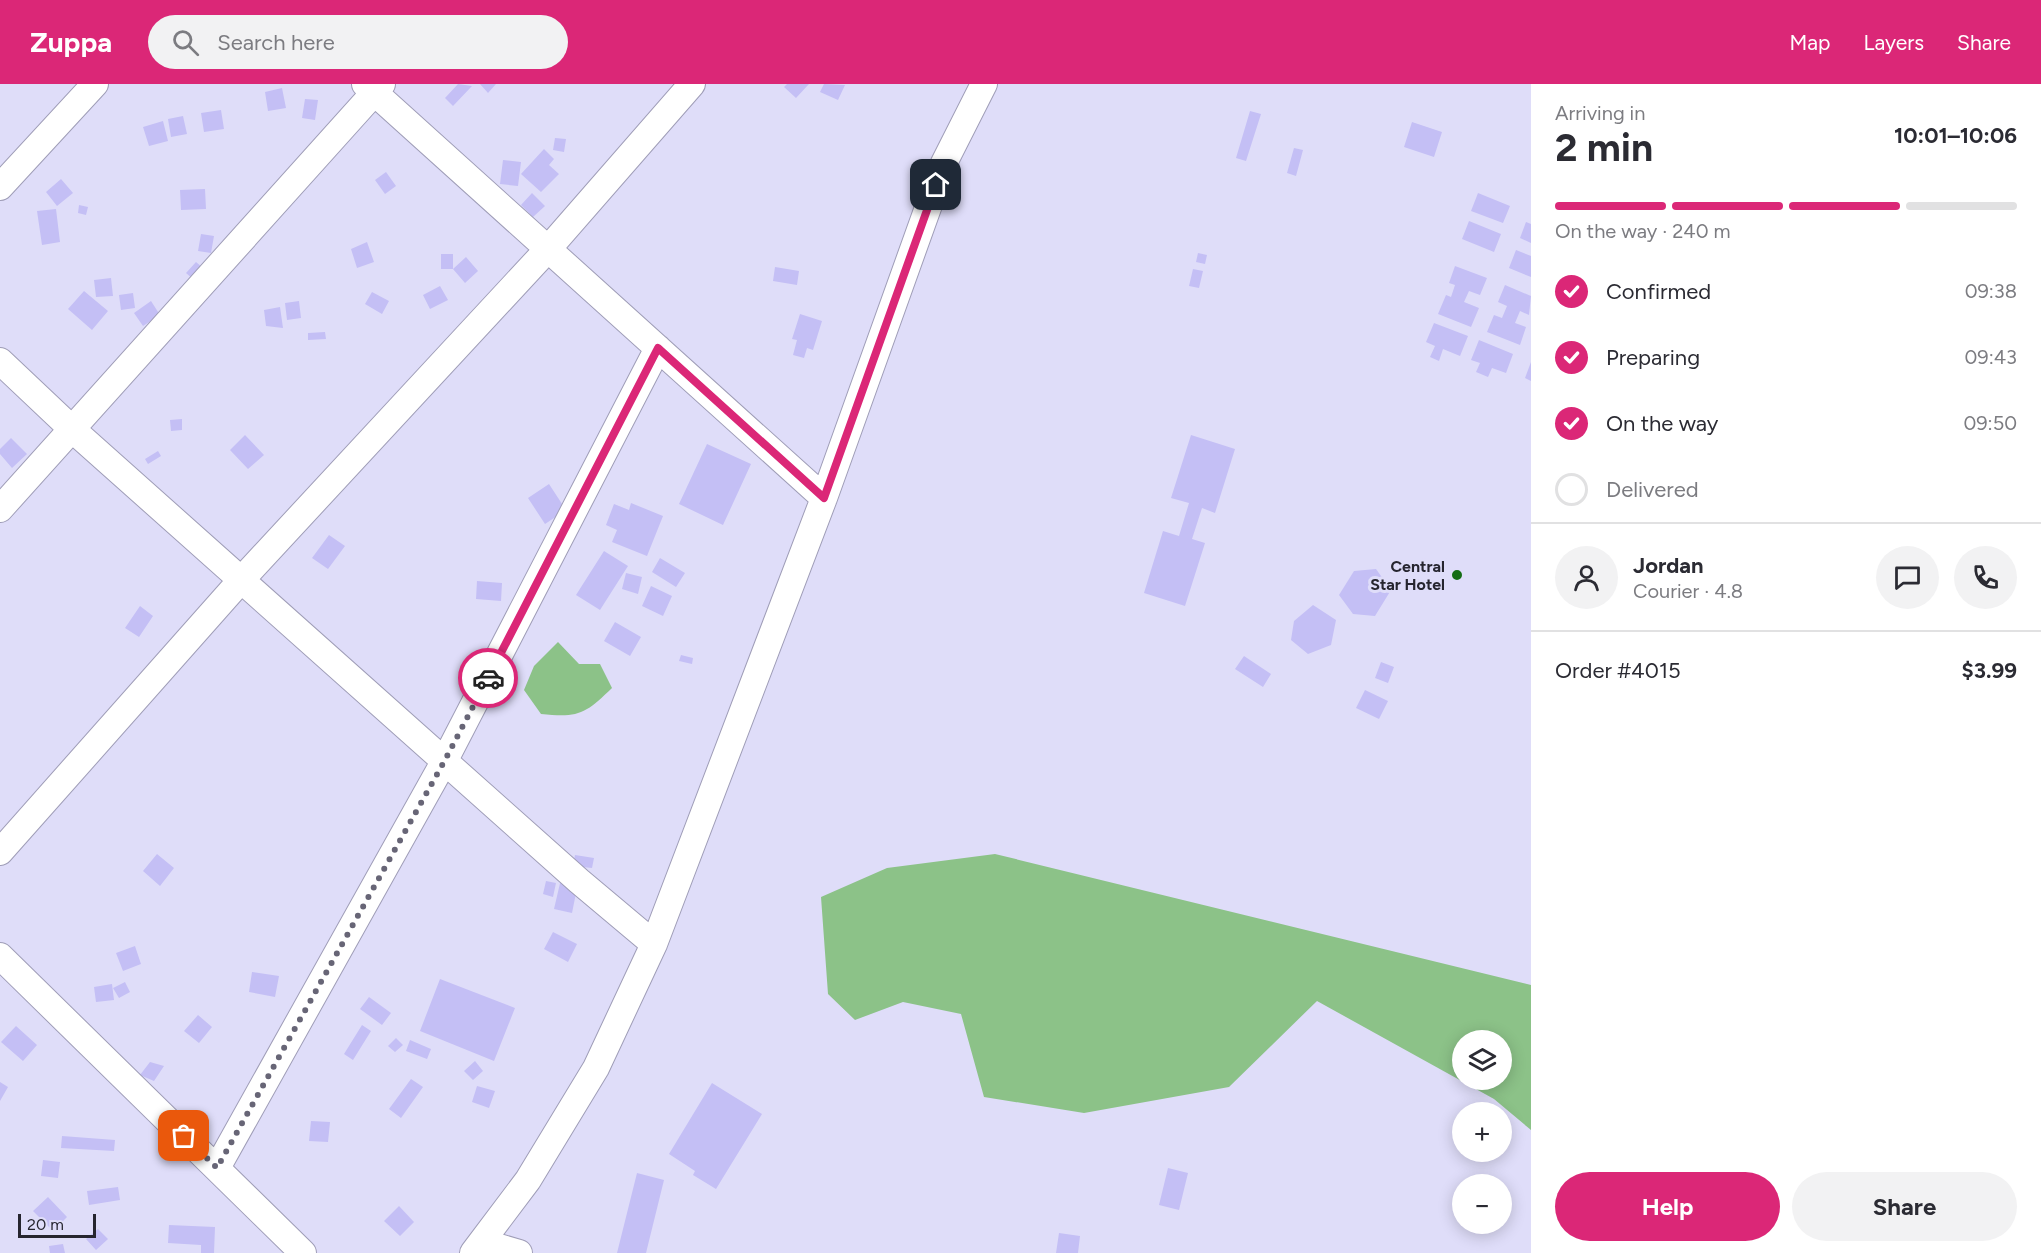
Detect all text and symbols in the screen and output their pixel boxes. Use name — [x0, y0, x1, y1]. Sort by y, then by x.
search box — [148, 15, 568, 69]
text: Zuppa — [30, 25, 112, 59]
icon: search — [169, 26, 202, 59]
text: Search here — [217, 29, 335, 56]
text: Map — [1790, 30, 1830, 55]
text: Layers — [1863, 30, 1924, 55]
text: Share — [1957, 30, 2011, 55]
text: Arriving in — [1555, 101, 1645, 125]
text: 10:01–10:06 — [1894, 122, 2017, 149]
text: 2 min — [1555, 124, 1653, 171]
pin — [910, 159, 961, 210]
icon: home — [919, 168, 952, 201]
text: On the way · 240 m — [1555, 219, 1731, 243]
icon: check — [1555, 275, 1588, 308]
text: Confirmed — [1606, 278, 1711, 305]
text: 09:38 — [1965, 279, 2017, 303]
icon: check — [1555, 341, 1588, 374]
text: Preparing — [1606, 344, 1700, 371]
text: 09:43 — [1965, 345, 2017, 369]
icon: check — [1555, 407, 1588, 440]
text: On the way — [1606, 410, 1718, 437]
text: 09:50 — [1963, 411, 2017, 435]
text: Delivered — [1606, 476, 1699, 503]
button: person — [1555, 546, 1618, 609]
button: chat — [1876, 546, 1939, 609]
button: phone — [1954, 546, 2017, 609]
text: Jordan — [1633, 552, 1704, 579]
place label: Central Star Hotel — [1370, 557, 1445, 594]
marker: Central Star Hotel — [1450, 568, 1464, 582]
text: Courier · 4.8 — [1633, 579, 1743, 603]
courier — [458, 648, 518, 708]
text: Order #4015 — [1555, 657, 1681, 684]
text: $3.99 — [1962, 657, 2017, 684]
icon: car — [472, 662, 505, 695]
map controls — [1452, 1030, 1512, 1234]
button: layers — [1452, 1030, 1512, 1090]
button: + — [1452, 1102, 1512, 1162]
pin — [158, 1110, 209, 1161]
icon: bag — [167, 1119, 200, 1152]
button: Help — [1555, 1172, 1780, 1241]
button: Share — [1792, 1172, 2017, 1241]
button: − — [1452, 1174, 1512, 1234]
scale bar — [18, 1211, 96, 1238]
text: 20 m — [27, 1215, 64, 1234]

